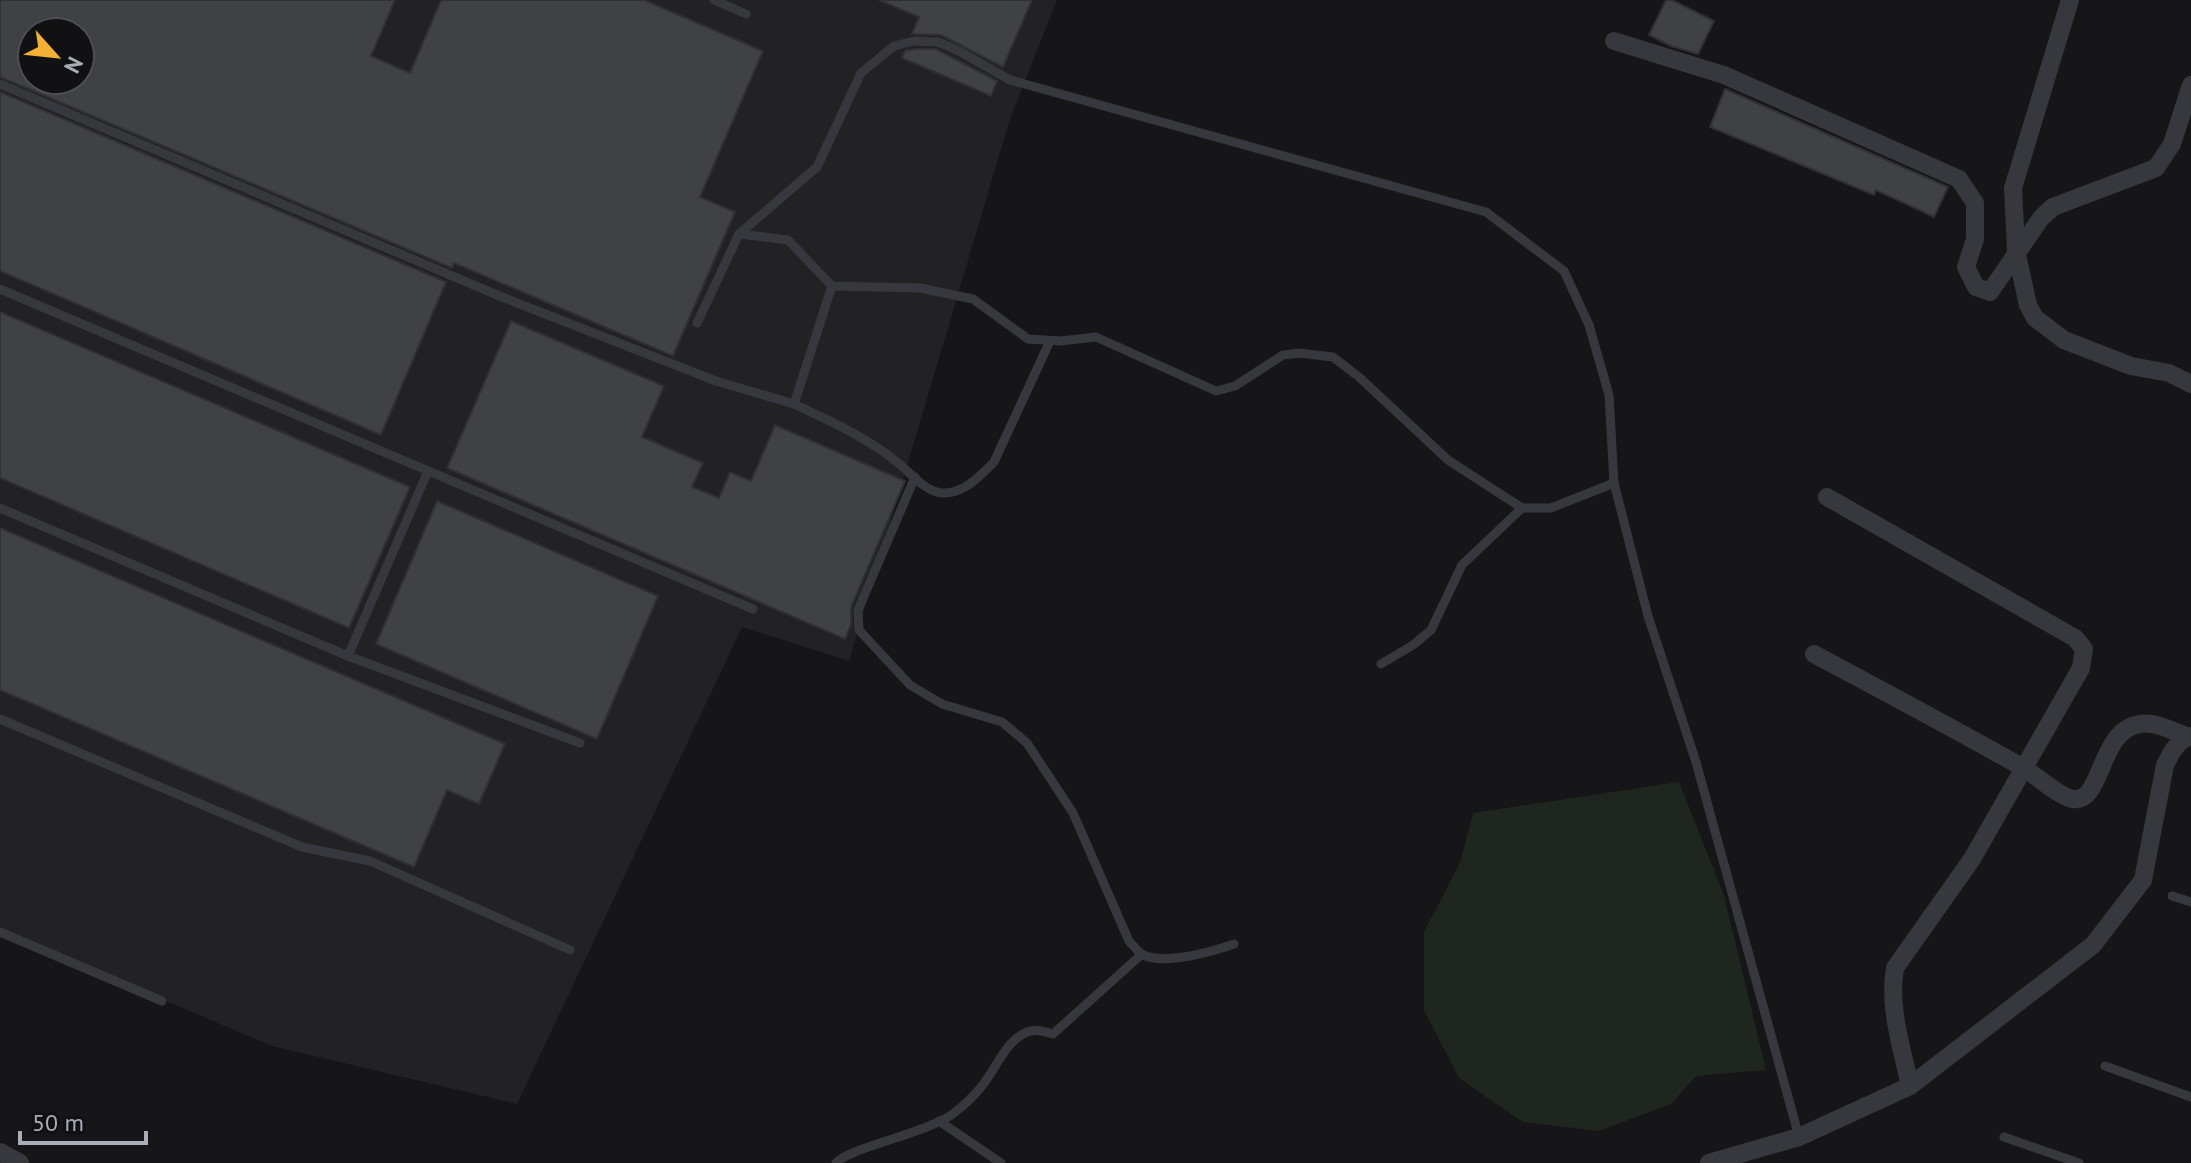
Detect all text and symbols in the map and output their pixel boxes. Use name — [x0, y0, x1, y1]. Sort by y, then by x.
north arrow — [16, 16, 96, 96]
text: N — [58, 52, 90, 78]
scale bar — [20, 1095, 146, 1145]
text: 50 m — [32, 1107, 84, 1138]

